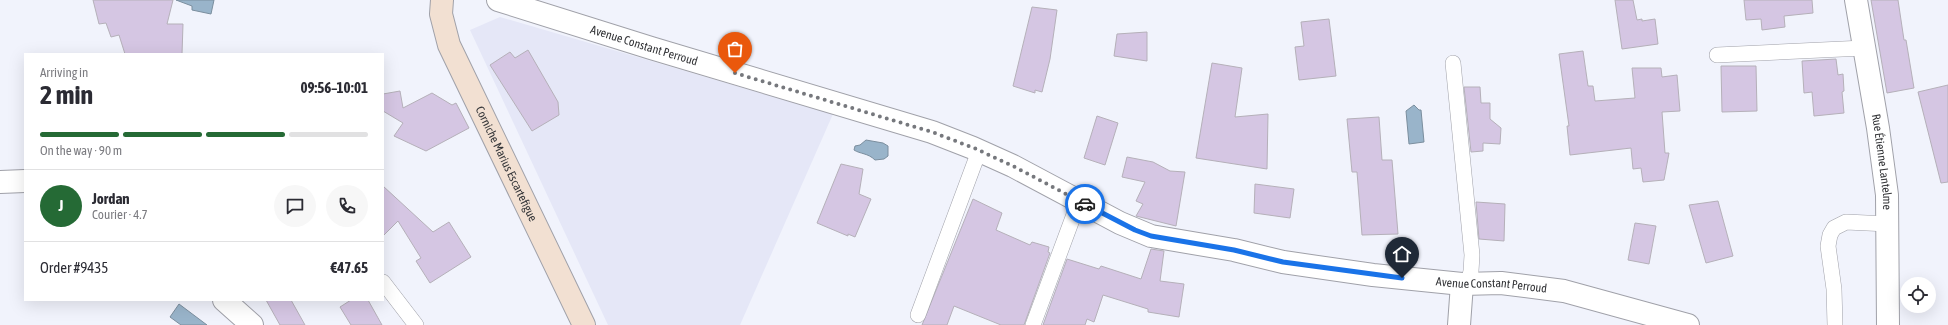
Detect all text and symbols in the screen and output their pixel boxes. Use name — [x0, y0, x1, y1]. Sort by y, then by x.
street label: Avenue Constant Perroud — [589, 22, 699, 69]
pin — [718, 32, 752, 73]
icon: bag — [724, 38, 746, 60]
text: Arriving in — [40, 65, 88, 80]
text: 09:56–10:01 — [300, 79, 368, 96]
text: 2 min — [40, 80, 93, 110]
street label: Corniche Marius Escartefigue — [473, 104, 540, 224]
street label: Rue Étienne Lantelme — [1869, 113, 1894, 210]
text: On the way · 90 m — [40, 143, 122, 158]
courier — [1065, 184, 1105, 224]
button: chat — [274, 185, 316, 227]
button: phone — [326, 185, 368, 227]
text: Jordan — [92, 190, 130, 207]
icon: car — [1074, 193, 1096, 215]
text: J — [59, 197, 63, 214]
text: Courier · 4.7 — [92, 207, 148, 222]
pin — [1385, 237, 1419, 278]
icon: home — [1391, 243, 1413, 265]
text: Order #9435 — [40, 259, 108, 276]
text: €47.65 — [330, 259, 368, 276]
street label: Avenue Constant Perroud — [1435, 274, 1548, 296]
map controls — [1900, 277, 1936, 313]
button: locate — [1900, 277, 1936, 313]

